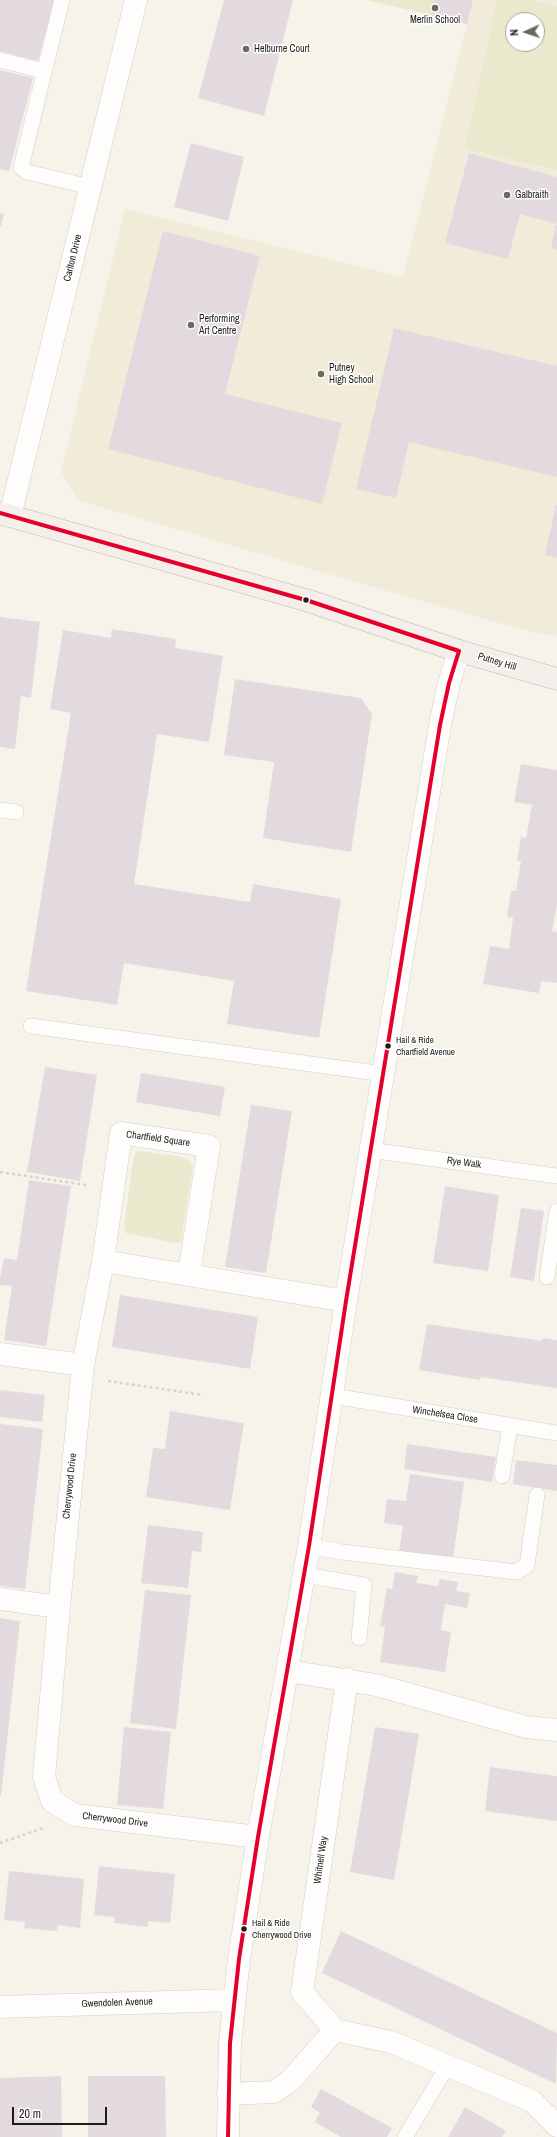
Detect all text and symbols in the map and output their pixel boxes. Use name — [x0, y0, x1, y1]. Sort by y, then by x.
marker: Merlin School — [430, 3, 440, 13]
north arrow — [505, 12, 545, 52]
place label: Merlin School — [410, 14, 460, 26]
text: N — [507, 29, 521, 36]
place label: Helburne Court — [254, 43, 310, 55]
marker: Helburne Court — [241, 44, 251, 54]
place label: Galbraith — [515, 189, 549, 201]
marker: Galbraith — [502, 190, 512, 200]
street label: Carlton Drive — [61, 233, 85, 283]
place label: Performing Art Centre — [199, 313, 240, 336]
marker: Performing Art Centre — [186, 320, 196, 330]
place label: Putney High School — [329, 362, 374, 386]
marker: Putney High School — [316, 369, 326, 379]
unlabelled marker — [301, 595, 311, 605]
street label: Putney Hill — [476, 650, 518, 674]
place label: Hail & Ride Chartfield Avenue — [396, 1036, 455, 1057]
marker: Hail & Ride Chartfield Avenue — [383, 1041, 393, 1051]
street label: Chartfield Square — [125, 1129, 191, 1149]
street label: Rye Walk — [446, 1155, 482, 1171]
street label: Winchelsea Close — [411, 1404, 479, 1426]
street label: Cherrywood Drive — [61, 1453, 79, 1519]
street label: Cherrywood Drive — [81, 1810, 149, 1830]
street label: Whitnell Way — [312, 1835, 330, 1885]
place label: Hail & Ride Cherrywood Drive — [252, 1919, 311, 1940]
marker: Hail & Ride Cherrywood Drive — [239, 1924, 249, 1934]
street label: Gwendolen Avenue — [81, 1996, 153, 2010]
scale bar — [14, 2099, 109, 2125]
text: 20 m — [19, 2106, 41, 2122]

